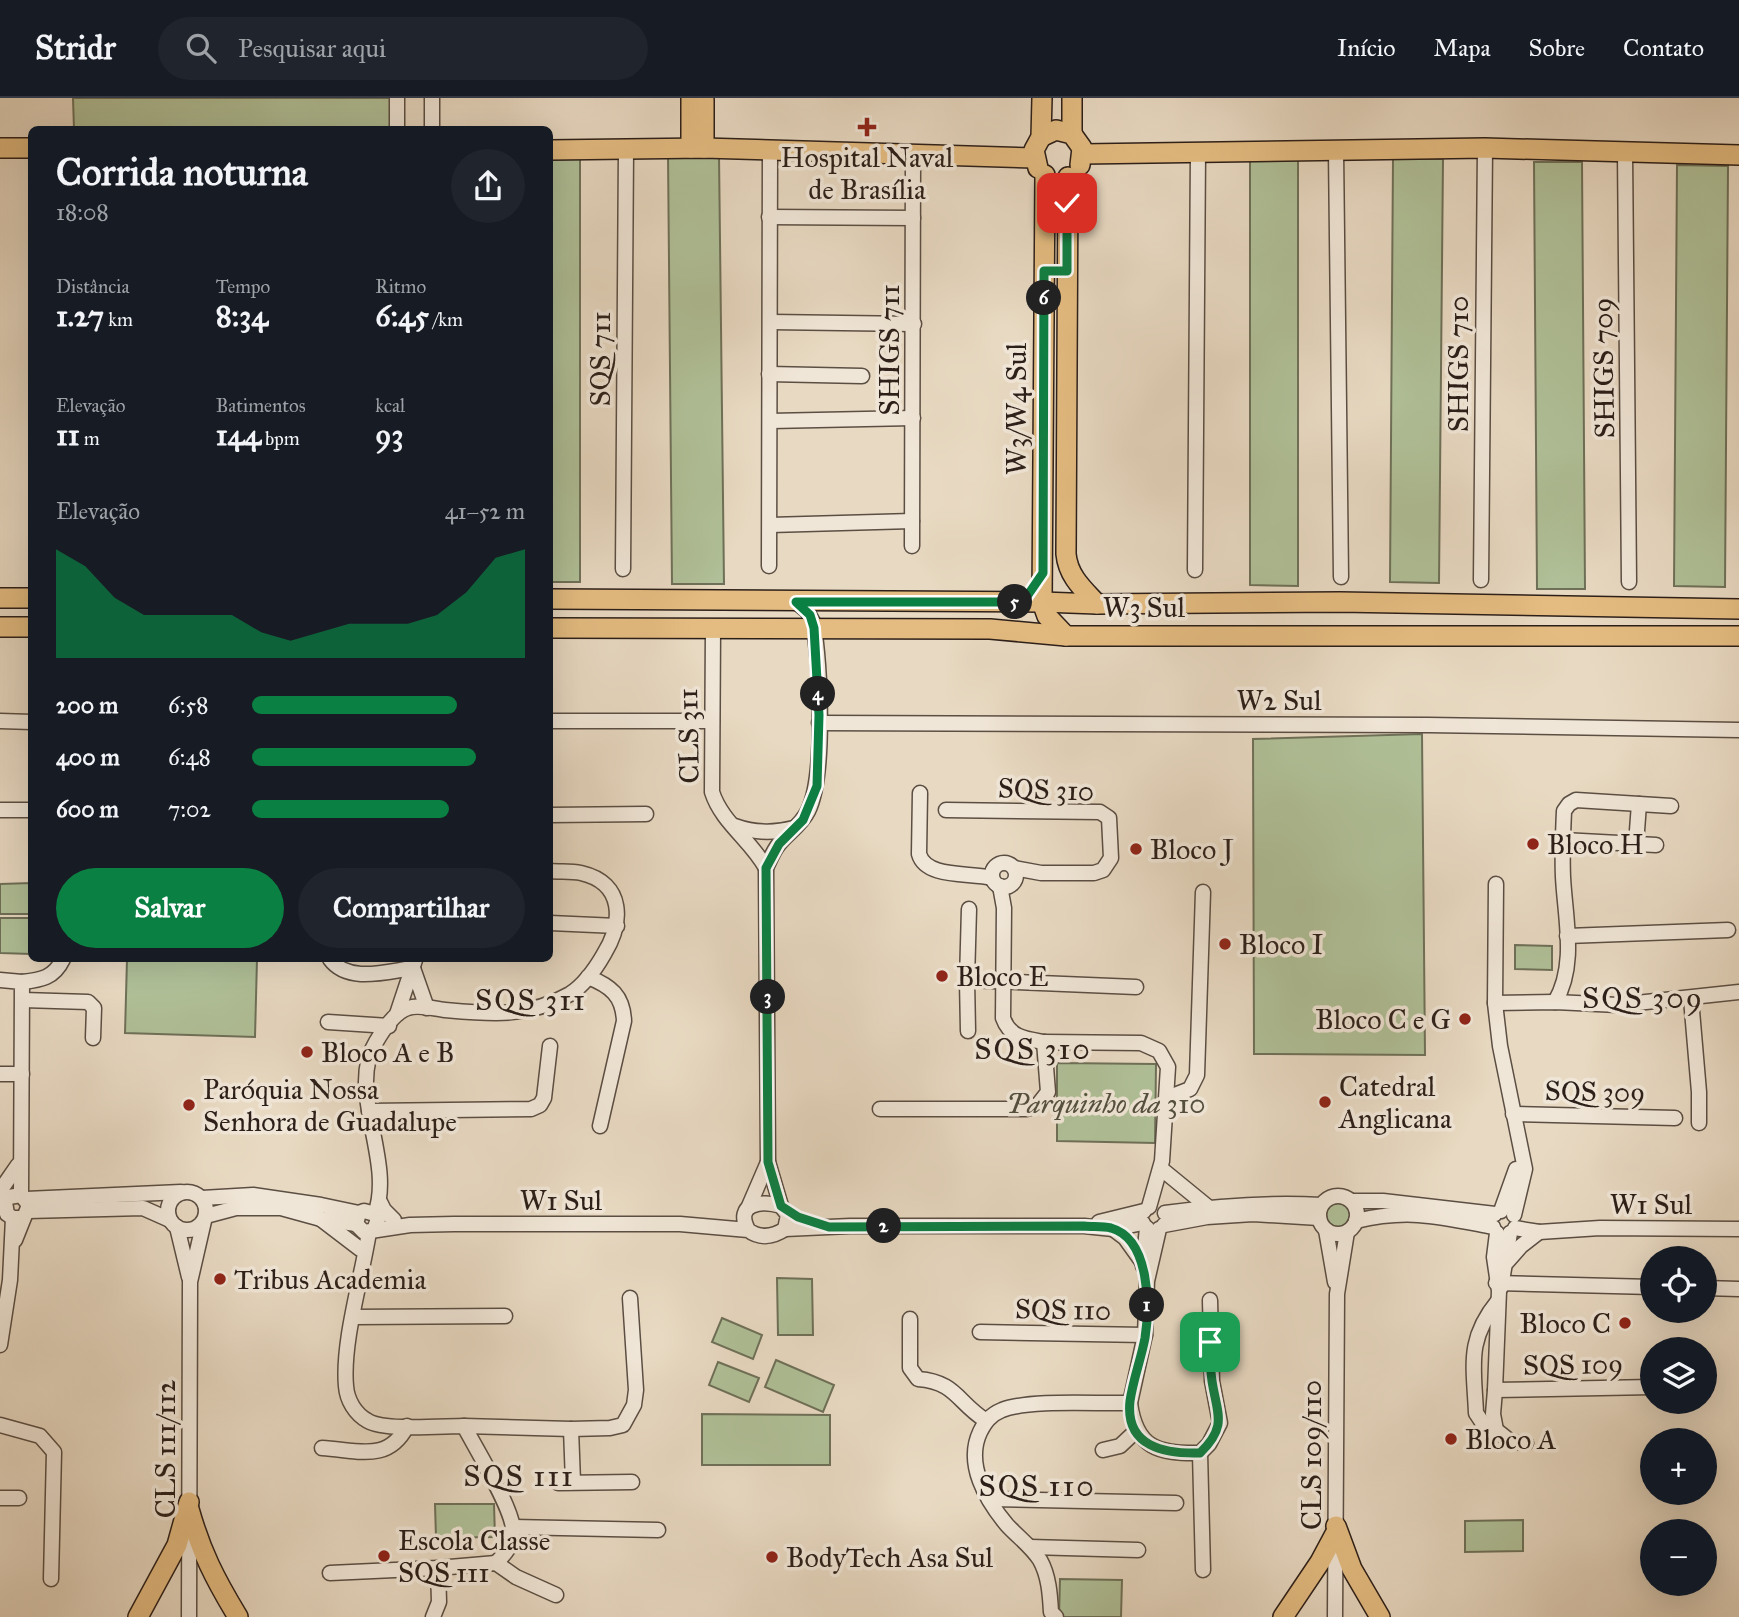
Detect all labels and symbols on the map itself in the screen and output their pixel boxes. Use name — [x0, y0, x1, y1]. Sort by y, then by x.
marker: Hospital Naval de Brasília — [857, 117, 877, 137]
place label: Hospital Naval de Brasília — [781, 140, 954, 207]
pin — [1037, 173, 1097, 233]
pin: 6 — [1026, 280, 1062, 316]
street label: SHIGS 711 — [872, 284, 907, 416]
street label: SHIGS 710 — [1441, 296, 1476, 432]
street label: SHIGS 709 — [1585, 297, 1622, 439]
street label: SQS 711 — [583, 311, 618, 407]
street label: W3/W4 Sul — [999, 343, 1034, 475]
pin: 5 — [998, 584, 1032, 620]
street label: W3 Sul — [1103, 590, 1186, 625]
pin: 4 — [800, 676, 836, 712]
street label: W2 Sul — [1236, 683, 1322, 718]
street label: CLS 311 — [670, 688, 707, 784]
street label: SQS 310 — [997, 770, 1095, 809]
place label: Bloco H — [1547, 827, 1644, 862]
place label: Bloco J — [1150, 832, 1234, 867]
marker: Bloco H — [1525, 836, 1541, 852]
marker: Bloco J — [1128, 841, 1144, 857]
place label: Bloco I — [1239, 927, 1323, 962]
marker: Bloco I — [1217, 936, 1233, 952]
place label: Bloco E — [956, 959, 1049, 994]
marker: Bloco E — [934, 968, 950, 984]
pin: 3 — [750, 979, 786, 1014]
district label: SQS 309 — [1582, 980, 1704, 1017]
district label: SQS 311 — [475, 982, 587, 1018]
place label: Bloco C e G — [1315, 1002, 1451, 1037]
marker: Bloco C e G — [1457, 1011, 1473, 1027]
district label: SQS 310 — [974, 1031, 1092, 1067]
place label: Bloco A e B — [321, 1035, 455, 1070]
marker: Bloco A e B — [299, 1044, 315, 1060]
place label: Catedral Anglicana — [1338, 1069, 1452, 1136]
place label: Paróquia Nossa Senhora de Guadalupe — [203, 1072, 457, 1139]
street label: SQS 309 — [1544, 1073, 1646, 1110]
park label: Parquinho da 310 — [1007, 1086, 1205, 1121]
marker: Catedral Anglicana — [1317, 1094, 1333, 1110]
marker: Paróquia Nossa Senhora de Guadalupe — [181, 1097, 197, 1113]
street label: W1 Sul — [520, 1183, 603, 1218]
street label: W1 Sul — [1610, 1187, 1693, 1222]
pin: 2 — [866, 1208, 902, 1244]
place label: Tribus Academia — [234, 1262, 427, 1297]
marker: Tribus Academia — [212, 1271, 228, 1287]
pin: 1 — [1130, 1288, 1164, 1322]
street label: SQS 110 — [1015, 1291, 1111, 1328]
place label: Bloco C — [1519, 1306, 1611, 1341]
pin — [1180, 1312, 1240, 1372]
marker: Bloco C — [1617, 1315, 1633, 1331]
street label: SQS 109 — [1523, 1346, 1623, 1383]
street label: CLS 111/112 — [148, 1380, 183, 1518]
street label: CLS 109/110 — [1294, 1380, 1329, 1530]
place label: Bloco A — [1465, 1422, 1556, 1457]
marker: Bloco A — [1443, 1431, 1459, 1447]
district label: SQS 111 — [463, 1458, 575, 1494]
district label: SQS 110 — [978, 1468, 1096, 1504]
place label: Escola Classe SQS 111 — [398, 1523, 550, 1590]
place label: BodyTech Asa Sul — [786, 1540, 994, 1575]
marker: Escola Classe SQS 111 — [376, 1548, 392, 1564]
marker: BodyTech Asa Sul — [764, 1549, 780, 1565]

